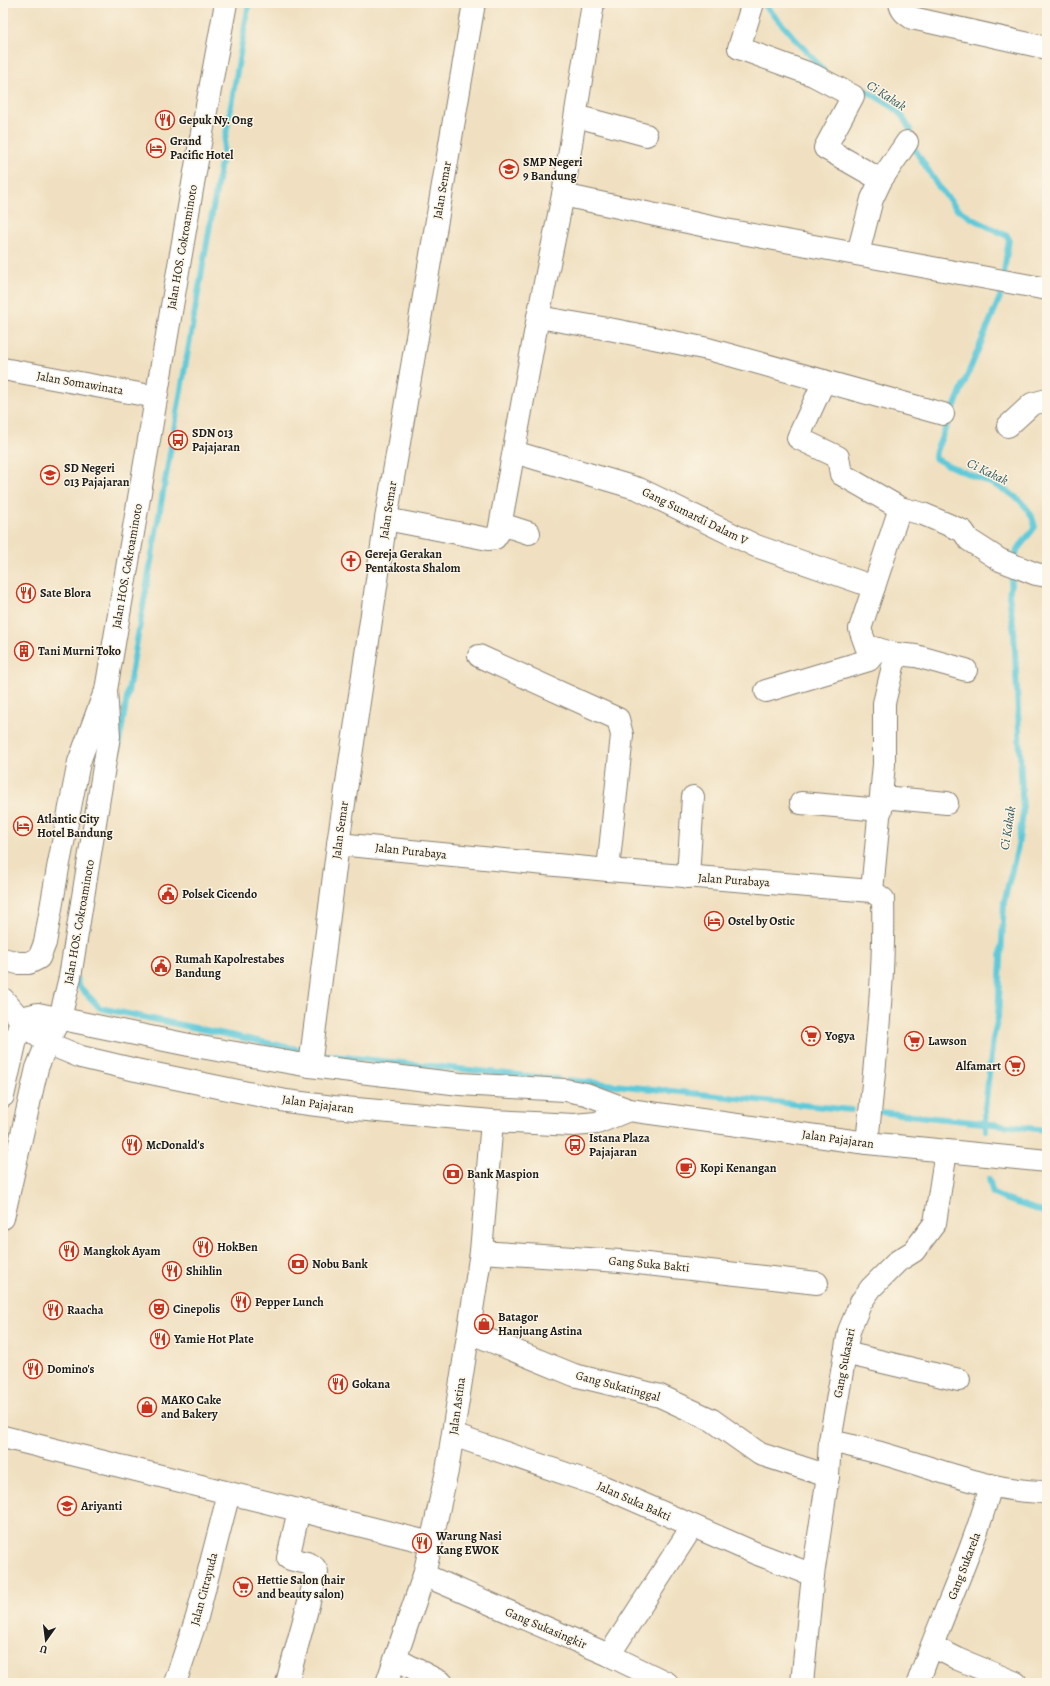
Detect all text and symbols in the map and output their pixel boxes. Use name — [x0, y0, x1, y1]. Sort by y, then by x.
water label: Ci Kakak — [864, 76, 910, 115]
restaurant icon: Gepuk Ny. Ong — [154, 109, 176, 131]
place label: Gepuk Ny. Ong — [179, 112, 254, 128]
place label: Grand Pacific Hotel — [170, 133, 234, 163]
hotel icon: Grand Pacific Hotel — [145, 137, 167, 159]
place label: SMP Negeri 9 Bandung — [523, 154, 583, 184]
school or university icon: SMP Negeri 9 Bandung — [498, 158, 520, 180]
street label: Jalan Semar — [429, 160, 455, 220]
street label: Jalan HOS. Cokroaminoto — [163, 183, 201, 311]
street label: Jalan Somawinata — [35, 368, 125, 399]
place label: SDN 013 Pajajaran — [192, 425, 240, 455]
bus stop icon: SDN 013 Pajajaran — [167, 429, 189, 451]
water label: Ci Kakak — [964, 454, 1011, 489]
place label: SD Negeri 013 Pajajaran — [64, 460, 130, 490]
school or university icon: SD Negeri 013 Pajajaran — [39, 464, 61, 486]
street label: Jalan Semar — [376, 480, 401, 540]
street label: Gang Sumardi Dalam V — [639, 483, 751, 549]
street label: Jalan HOS. Cokroaminoto — [108, 502, 146, 630]
place label: Gereja Gerakan Pentakosta Shalom — [365, 546, 461, 576]
church icon: Gereja Gerakan Pentakosta Shalom — [340, 550, 362, 572]
restaurant icon: Sate Blora — [15, 582, 37, 604]
place label: Sate Blora — [40, 585, 91, 601]
building icon: Tani Murni Toko — [13, 640, 35, 662]
place label: Tani Murni Toko — [38, 643, 121, 659]
street label: Jalan Semar — [328, 800, 352, 860]
water label: Ci Kakak — [996, 805, 1019, 851]
place label: Atlantic City Hotel Bandung — [36, 811, 113, 841]
hotel icon: Atlantic City Hotel Bandung — [12, 815, 34, 837]
street label: Jalan Purabaya — [374, 839, 448, 863]
street label: Jalan HOS. Cokroaminoto — [60, 858, 98, 986]
street label: Jalan Purabaya — [698, 870, 771, 891]
public building icon: Polsek Cicendo — [157, 883, 179, 905]
place label: Polsek Cicendo — [182, 886, 257, 902]
hotel icon: Ostel by Ostic — [703, 910, 725, 932]
place label: Ostel by Ostic — [728, 913, 795, 929]
place label: Rumah Kapolrestabes Bandung — [175, 951, 285, 981]
public building icon: Rumah Kapolrestabes Bandung — [150, 955, 172, 977]
supermarket icon: Yogya — [800, 1025, 822, 1047]
place label: Yogya — [824, 1028, 855, 1044]
supermarket icon: Lawson — [903, 1030, 925, 1052]
place label: Lawson — [928, 1033, 967, 1049]
supermarket icon: Alfamart — [1004, 1055, 1026, 1077]
place label: Alfamart — [955, 1058, 1001, 1074]
street label: Jalan Pajajaran — [281, 1091, 355, 1117]
street label: Jalan Pajajaran — [801, 1126, 875, 1152]
place label: Istana Plaza Pajajaran — [589, 1130, 650, 1160]
restaurant icon: McDonald's — [121, 1134, 143, 1156]
bus stop icon: Istana Plaza Pajajaran — [564, 1134, 586, 1156]
place label: McDonald's — [146, 1137, 204, 1153]
cafe icon: Kopi Kenangan — [675, 1157, 697, 1179]
place label: Kopi Kenangan — [700, 1160, 777, 1176]
bank icon: Bank Maspion — [442, 1163, 464, 1185]
place label: Bank Maspion — [467, 1166, 539, 1182]
restaurant icon: HokBen — [192, 1236, 214, 1258]
place label: HokBen — [217, 1239, 258, 1255]
restaurant icon: Mangkok Ayam — [58, 1240, 80, 1262]
place label: Mangkok Ayam — [83, 1243, 161, 1259]
street label: Gang Suka Bakti — [608, 1252, 690, 1276]
bank icon: Nobu Bank — [287, 1253, 309, 1275]
place label: Nobu Bank — [312, 1256, 369, 1272]
restaurant icon: Shihlin — [161, 1260, 183, 1282]
place label: Shihlin — [186, 1263, 223, 1279]
restaurant icon: Pepper Lunch — [230, 1291, 252, 1313]
place label: Pepper Lunch — [255, 1294, 324, 1310]
theatre icon: Cinepolis — [148, 1298, 170, 1320]
restaurant icon: Raacha — [42, 1299, 64, 1321]
place label: Cinepolis — [173, 1301, 220, 1317]
place label: Raacha — [67, 1302, 104, 1318]
place label: Batagor Hanjuang Astina — [498, 1309, 583, 1339]
shop icon: Batagor Hanjuang Astina — [473, 1313, 495, 1335]
street label: Gang Sukasari — [829, 1327, 859, 1399]
restaurant icon: Yamie Hot Plate — [149, 1328, 171, 1350]
place label: Yamie Hot Plate — [173, 1331, 254, 1347]
restaurant icon: Domino's — [22, 1358, 44, 1380]
place label: Domino's — [47, 1361, 95, 1377]
street label: Gang Sukatinggal — [574, 1367, 662, 1405]
restaurant icon: Gokana — [327, 1373, 349, 1395]
place label: Gokana — [352, 1376, 390, 1392]
street label: Jalan Astina — [445, 1376, 469, 1436]
place label: MAKO Cake and Bakery — [161, 1392, 222, 1422]
shop icon: MAKO Cake and Bakery — [136, 1396, 158, 1418]
street label: Jalan Suka Bakti — [595, 1478, 673, 1524]
school or university icon: Ariyanti — [56, 1495, 78, 1517]
place label: Ariyanti — [80, 1498, 123, 1514]
place label: Warung Nasi Kang EWOK — [435, 1528, 502, 1558]
street label: Gang Sukarela — [944, 1530, 984, 1602]
restaurant icon: Warung Nasi Kang EWOK — [411, 1532, 433, 1554]
street label: Jalan Citrayuda — [187, 1550, 222, 1627]
place label: Hettie Salon (hair and beauty salon) — [257, 1572, 345, 1602]
supermarket icon: Hettie Salon (hair and beauty salon) — [232, 1576, 254, 1598]
street label: Gang Sukasingkir — [503, 1604, 590, 1653]
north arrow — [26, 1620, 66, 1660]
text: U — [38, 1641, 49, 1657]

